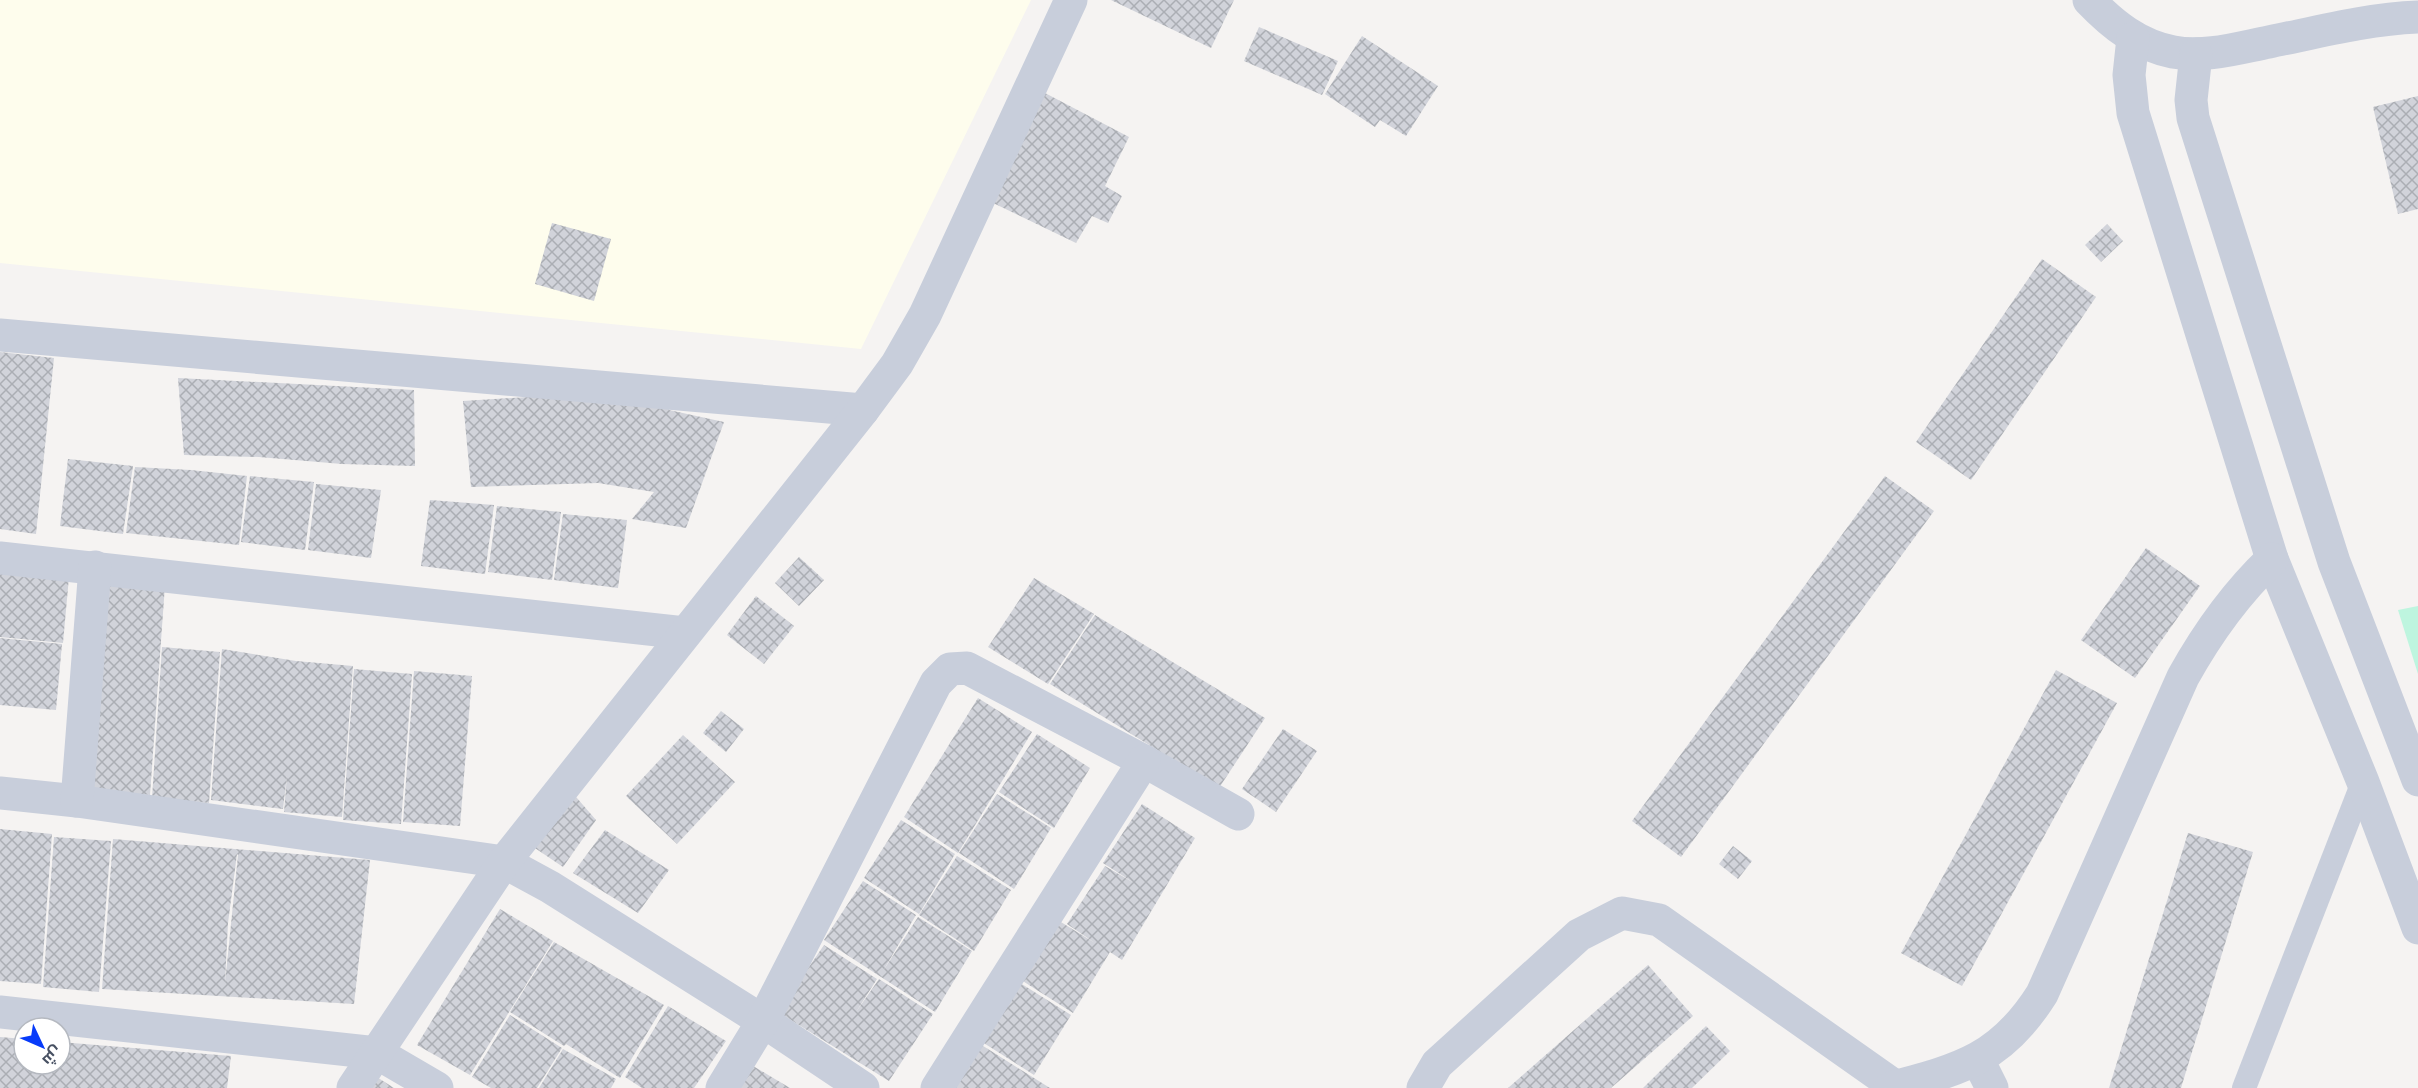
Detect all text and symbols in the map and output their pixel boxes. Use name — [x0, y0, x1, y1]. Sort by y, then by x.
north arrow — [12, 1016, 72, 1076]
text: ش — [38, 1042, 67, 1071]

